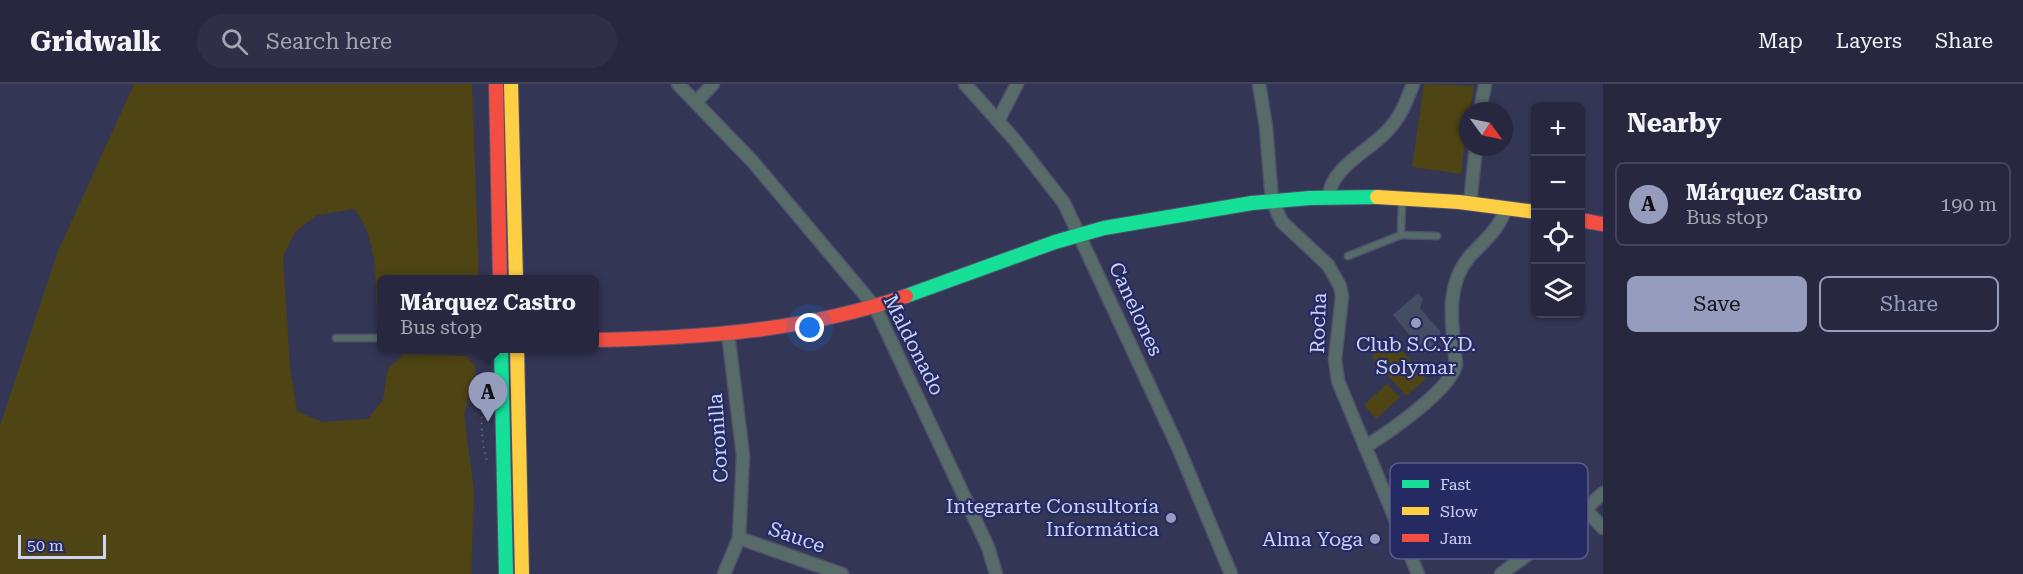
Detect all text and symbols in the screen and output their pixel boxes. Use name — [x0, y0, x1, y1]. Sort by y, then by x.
search box — [197, 14, 617, 68]
text: Gridwalk — [30, 25, 161, 58]
icon: search — [218, 25, 251, 58]
text: Search here — [266, 29, 392, 54]
text: Map — [1758, 29, 1803, 53]
text: Layers — [1836, 29, 1902, 53]
text: Share — [1935, 29, 1993, 53]
north arrow — [1459, 102, 1513, 156]
map controls — [1531, 102, 1585, 318]
button: + — [1531, 102, 1585, 156]
text: Nearby — [1627, 108, 1721, 138]
button: − — [1531, 156, 1585, 210]
text: Márquez Castro — [1686, 180, 1862, 205]
text: A — [1641, 192, 1656, 216]
text: 190 m — [1940, 192, 1997, 216]
text: Bus stop — [1686, 205, 1768, 229]
button: locate — [1531, 210, 1585, 264]
street label: Canelones — [1104, 258, 1168, 360]
button: layers — [1531, 264, 1585, 318]
popup — [377, 275, 599, 353]
button: Save — [1627, 276, 1807, 332]
button: Share — [1819, 276, 1999, 332]
text: Márquez Castro — [400, 290, 576, 315]
street label: Maldonado — [878, 291, 950, 399]
street label: Rocha — [1305, 292, 1331, 354]
your location — [795, 313, 824, 342]
text: Bus stop — [400, 315, 482, 339]
marker: Club S.C.Y.D. Solymar — [1409, 316, 1423, 330]
place label: Club S.C.Y.D. Solymar — [1356, 332, 1476, 379]
pin: A — [468, 372, 508, 422]
street label: Coronilla — [703, 392, 733, 483]
legend — [1390, 463, 1588, 559]
text: Fast — [1440, 475, 1471, 494]
place label: Integrarte Consultoría Informática — [946, 494, 1159, 541]
text: Slow — [1440, 502, 1478, 521]
marker: Integrarte Consultoría Informática — [1164, 511, 1178, 525]
street label: Sauce — [766, 516, 828, 558]
place label: Alma Yoga — [1262, 527, 1363, 551]
text: Jam — [1440, 529, 1472, 548]
scale bar — [18, 532, 106, 560]
marker: Alma Yoga — [1368, 532, 1382, 546]
text: 50 m — [27, 536, 64, 555]

